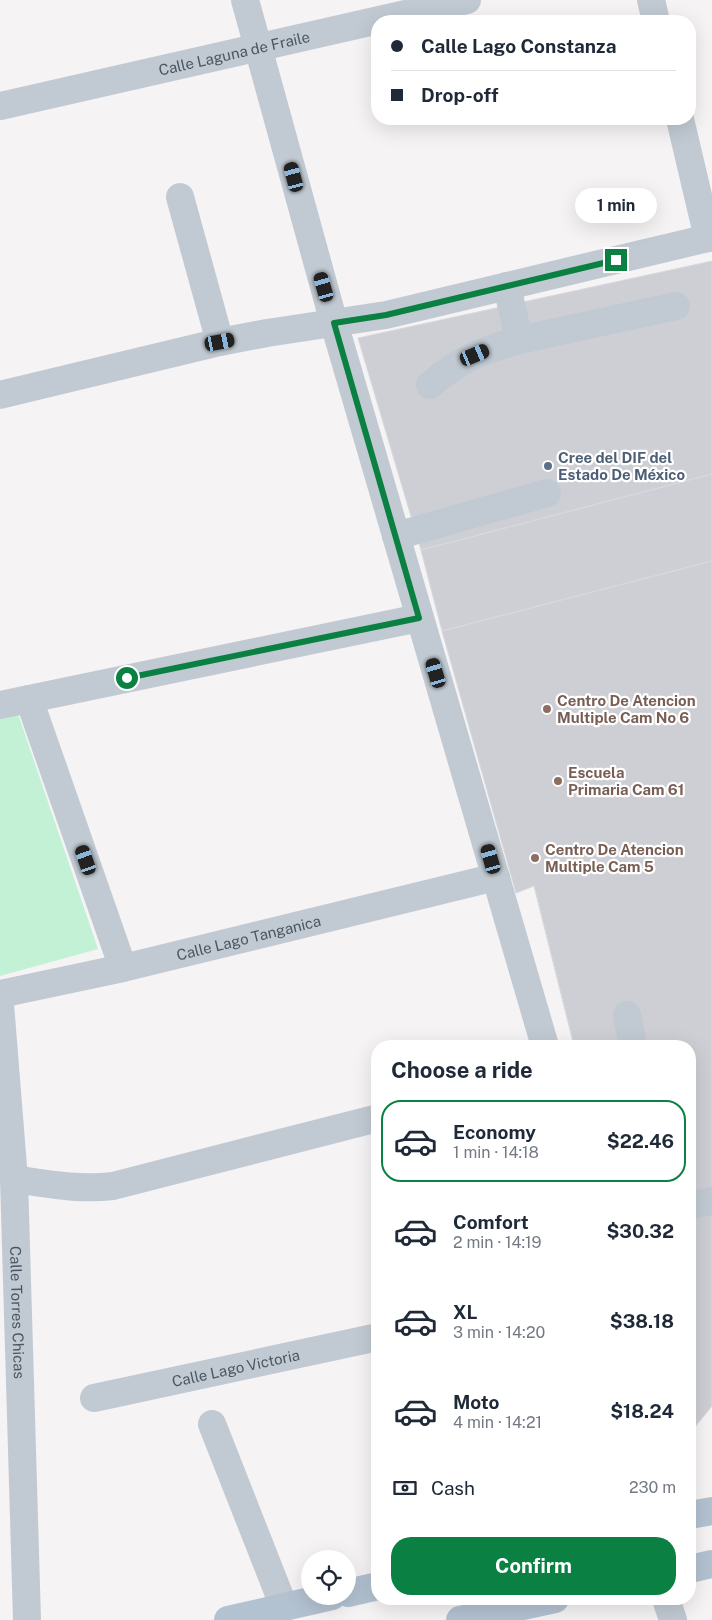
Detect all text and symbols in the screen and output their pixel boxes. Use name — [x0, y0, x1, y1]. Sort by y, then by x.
street label: Calle Laguna de Fraile — [157, 27, 311, 78]
text: Calle Lago Constanza — [421, 35, 616, 57]
text: Drop-off — [421, 84, 498, 106]
car — [282, 161, 305, 193]
callout: 1 min — [575, 188, 657, 222]
text: 1 min — [597, 196, 635, 215]
route end — [605, 249, 627, 271]
car — [312, 271, 335, 303]
car — [203, 332, 236, 352]
car — [458, 342, 491, 368]
place label: Cree del DIF del Estado De México — [558, 449, 686, 483]
marker: Cree del DIF del Estado De México — [542, 460, 554, 472]
car — [424, 656, 447, 690]
route start — [116, 667, 138, 689]
place label: Centro De Atencion Multiple Cam No 6 — [557, 692, 696, 726]
marker: Centro De Atencion Multiple Cam No 6 — [541, 703, 553, 715]
place label: Escuela Primaria Cam 61 — [568, 764, 684, 798]
marker: Escuela Primaria Cam 61 — [552, 775, 564, 787]
place label: Centro De Atencion Multiple Cam 5 — [545, 841, 684, 875]
car — [74, 843, 97, 877]
car — [479, 843, 502, 875]
marker: Centro De Atencion Multiple Cam 5 — [529, 852, 541, 864]
street label: Calle Lago Tanganica — [175, 912, 323, 963]
text: Choose a ride — [391, 1057, 533, 1083]
icon: car — [393, 1119, 438, 1164]
text: Economy — [453, 1121, 536, 1143]
text: $22.46 — [607, 1130, 674, 1152]
text: 1 min · 14:18 — [453, 1143, 539, 1162]
icon: car — [393, 1209, 438, 1254]
text: Comfort — [453, 1211, 529, 1233]
text: $30.32 — [606, 1220, 674, 1242]
text: 2 min · 14:19 — [453, 1233, 542, 1252]
street label: Calle Torres Chicas — [7, 1245, 28, 1379]
icon: car — [393, 1299, 438, 1344]
text: XL — [453, 1301, 478, 1323]
text: $38.18 — [610, 1310, 674, 1332]
text: 3 min · 14:20 — [453, 1323, 545, 1342]
street label: Calle Lago Victoria — [170, 1346, 301, 1390]
icon: car — [393, 1389, 438, 1434]
text: Moto — [453, 1391, 499, 1413]
text: $18.24 — [610, 1400, 674, 1422]
text: 4 min · 14:21 — [453, 1413, 542, 1432]
icon: cash — [391, 1474, 419, 1502]
text: Cash — [431, 1477, 475, 1499]
text: 230 m — [629, 1478, 676, 1497]
button: Confirm — [391, 1537, 676, 1595]
map controls — [301, 1550, 356, 1605]
button: locate — [301, 1550, 356, 1605]

